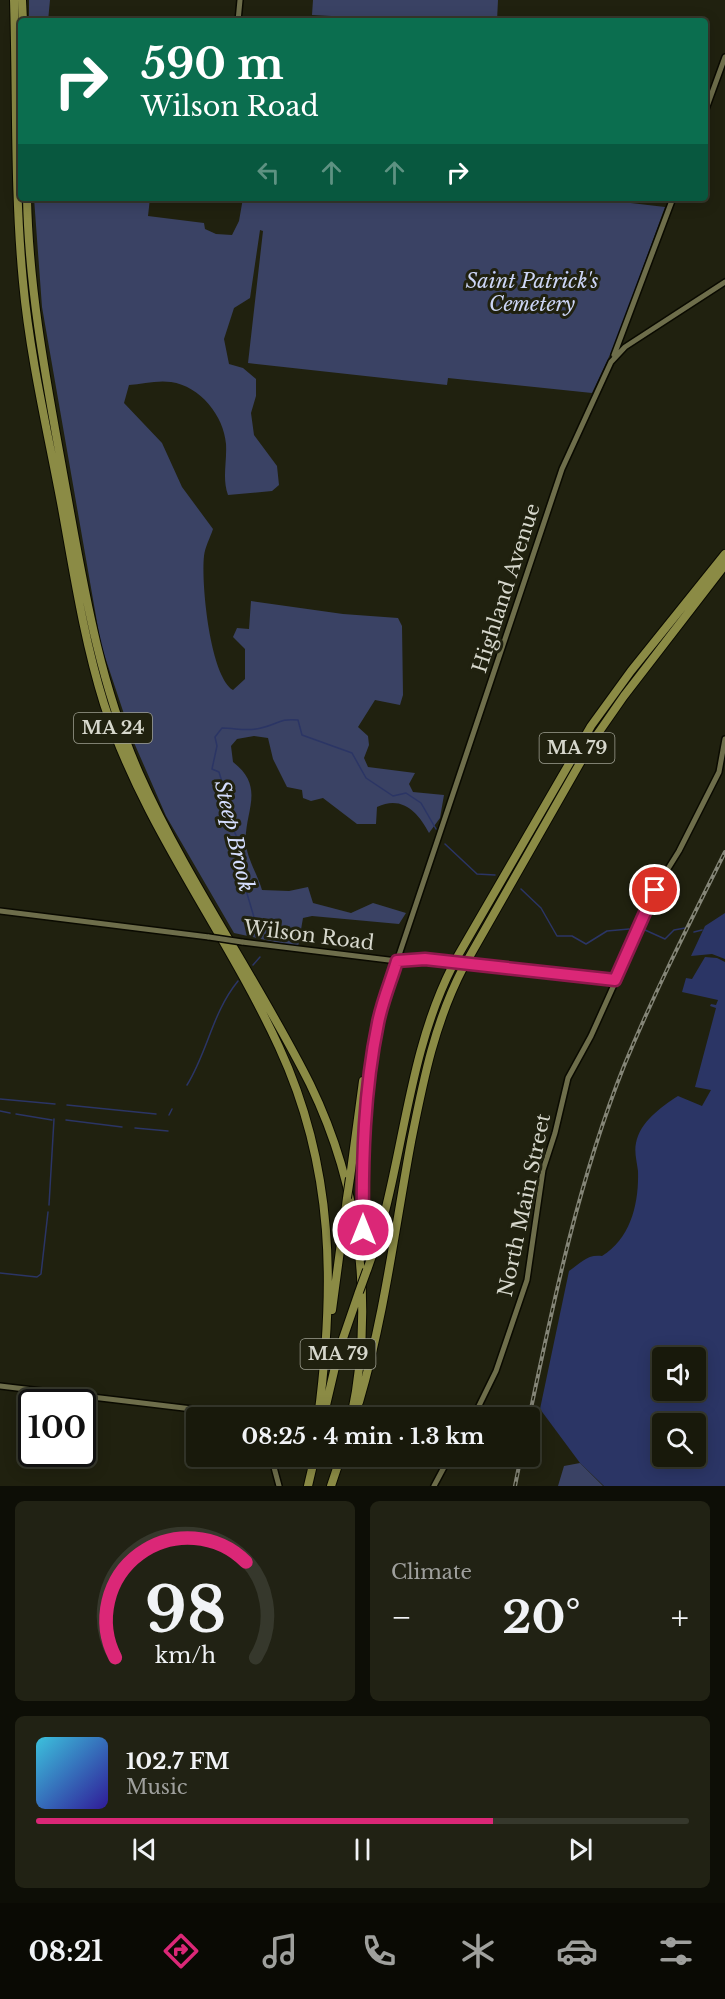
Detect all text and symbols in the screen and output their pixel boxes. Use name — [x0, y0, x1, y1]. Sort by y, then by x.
text: 590 m — [141, 38, 284, 90]
icon: right — [42, 42, 120, 120]
text: Wilson Road — [141, 90, 319, 123]
icon: left — [252, 156, 285, 189]
icon: ahead — [315, 156, 348, 189]
icon: ahead — [378, 156, 411, 189]
icon: right — [441, 156, 474, 189]
park label: Saint Patrick's Cemetery — [466, 269, 599, 316]
street label: Highland Avenue — [467, 500, 545, 676]
road number: MA 24 — [74, 713, 152, 743]
road number: MA 79 — [540, 733, 614, 763]
water label: Steep Brook — [209, 778, 259, 894]
pin — [629, 864, 680, 915]
icon: arrive — [638, 873, 671, 906]
street label: Wilson Road — [241, 915, 376, 955]
street label: North Main Street — [493, 1111, 555, 1299]
position arrow — [331, 1198, 395, 1262]
road number: MA 79 — [300, 1339, 376, 1369]
map controls — [652, 1347, 706, 1467]
button: sound — [652, 1347, 706, 1401]
speed limit sign: 100 — [18, 1389, 96, 1467]
button: search — [652, 1413, 706, 1467]
text: 08:25 · 4 min · 1.3 km — [242, 1423, 484, 1450]
text: Climate — [391, 1560, 472, 1584]
text: 98 — [144, 1571, 226, 1649]
text: 20° — [502, 1589, 581, 1645]
text: − — [391, 1597, 412, 1638]
text: + — [671, 1597, 689, 1638]
text: km/h — [155, 1642, 216, 1669]
text: 102.7 FM — [126, 1748, 230, 1775]
text: Music — [126, 1775, 187, 1799]
icon: previous — [128, 1833, 161, 1866]
icon: pause — [346, 1833, 379, 1866]
icon: next — [564, 1833, 597, 1866]
icon: directions — [160, 1930, 202, 1972]
icon: music — [259, 1930, 301, 1972]
icon: phone — [358, 1930, 400, 1972]
icon: climate — [457, 1930, 499, 1972]
icon: car — [556, 1930, 598, 1972]
icon: filters — [655, 1930, 697, 1972]
text: 08:21 — [28, 1935, 103, 1968]

